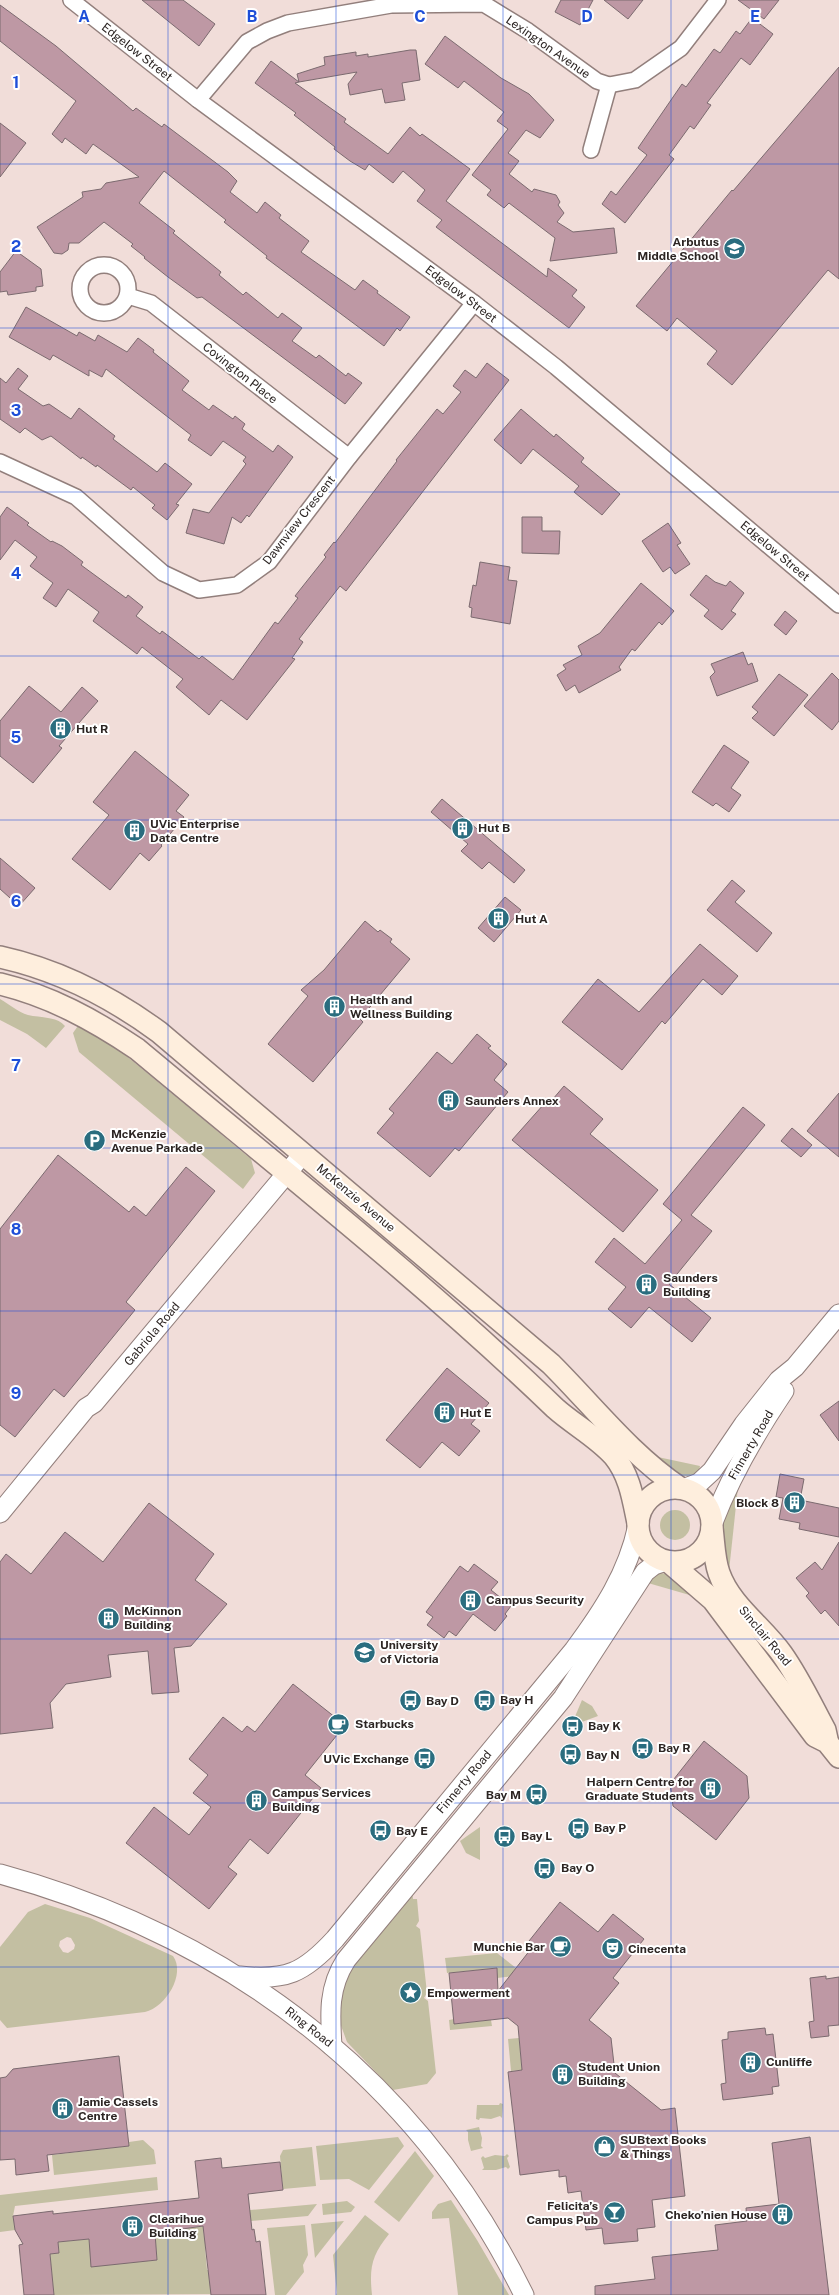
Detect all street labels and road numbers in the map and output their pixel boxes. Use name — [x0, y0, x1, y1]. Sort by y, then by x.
street label: Lexington Avenue — [503, 13, 593, 81]
street label: Edgelow Street — [99, 20, 175, 84]
street label: Edgelow Street — [422, 263, 500, 326]
street label: Covington Place — [200, 340, 280, 407]
street label: Dawnview Crescent — [260, 472, 338, 567]
street label: Edgelow Street — [738, 518, 813, 584]
street label: McKenzie Avenue — [314, 1161, 398, 1235]
street label: Gabriola Road — [121, 1299, 183, 1369]
street label: Finnerty Road — [726, 1408, 776, 1482]
street label: Sinclair Road — [736, 1603, 794, 1669]
street label: Finnerty Road — [434, 1748, 494, 1816]
street label: Ring Road — [282, 2004, 336, 2050]

